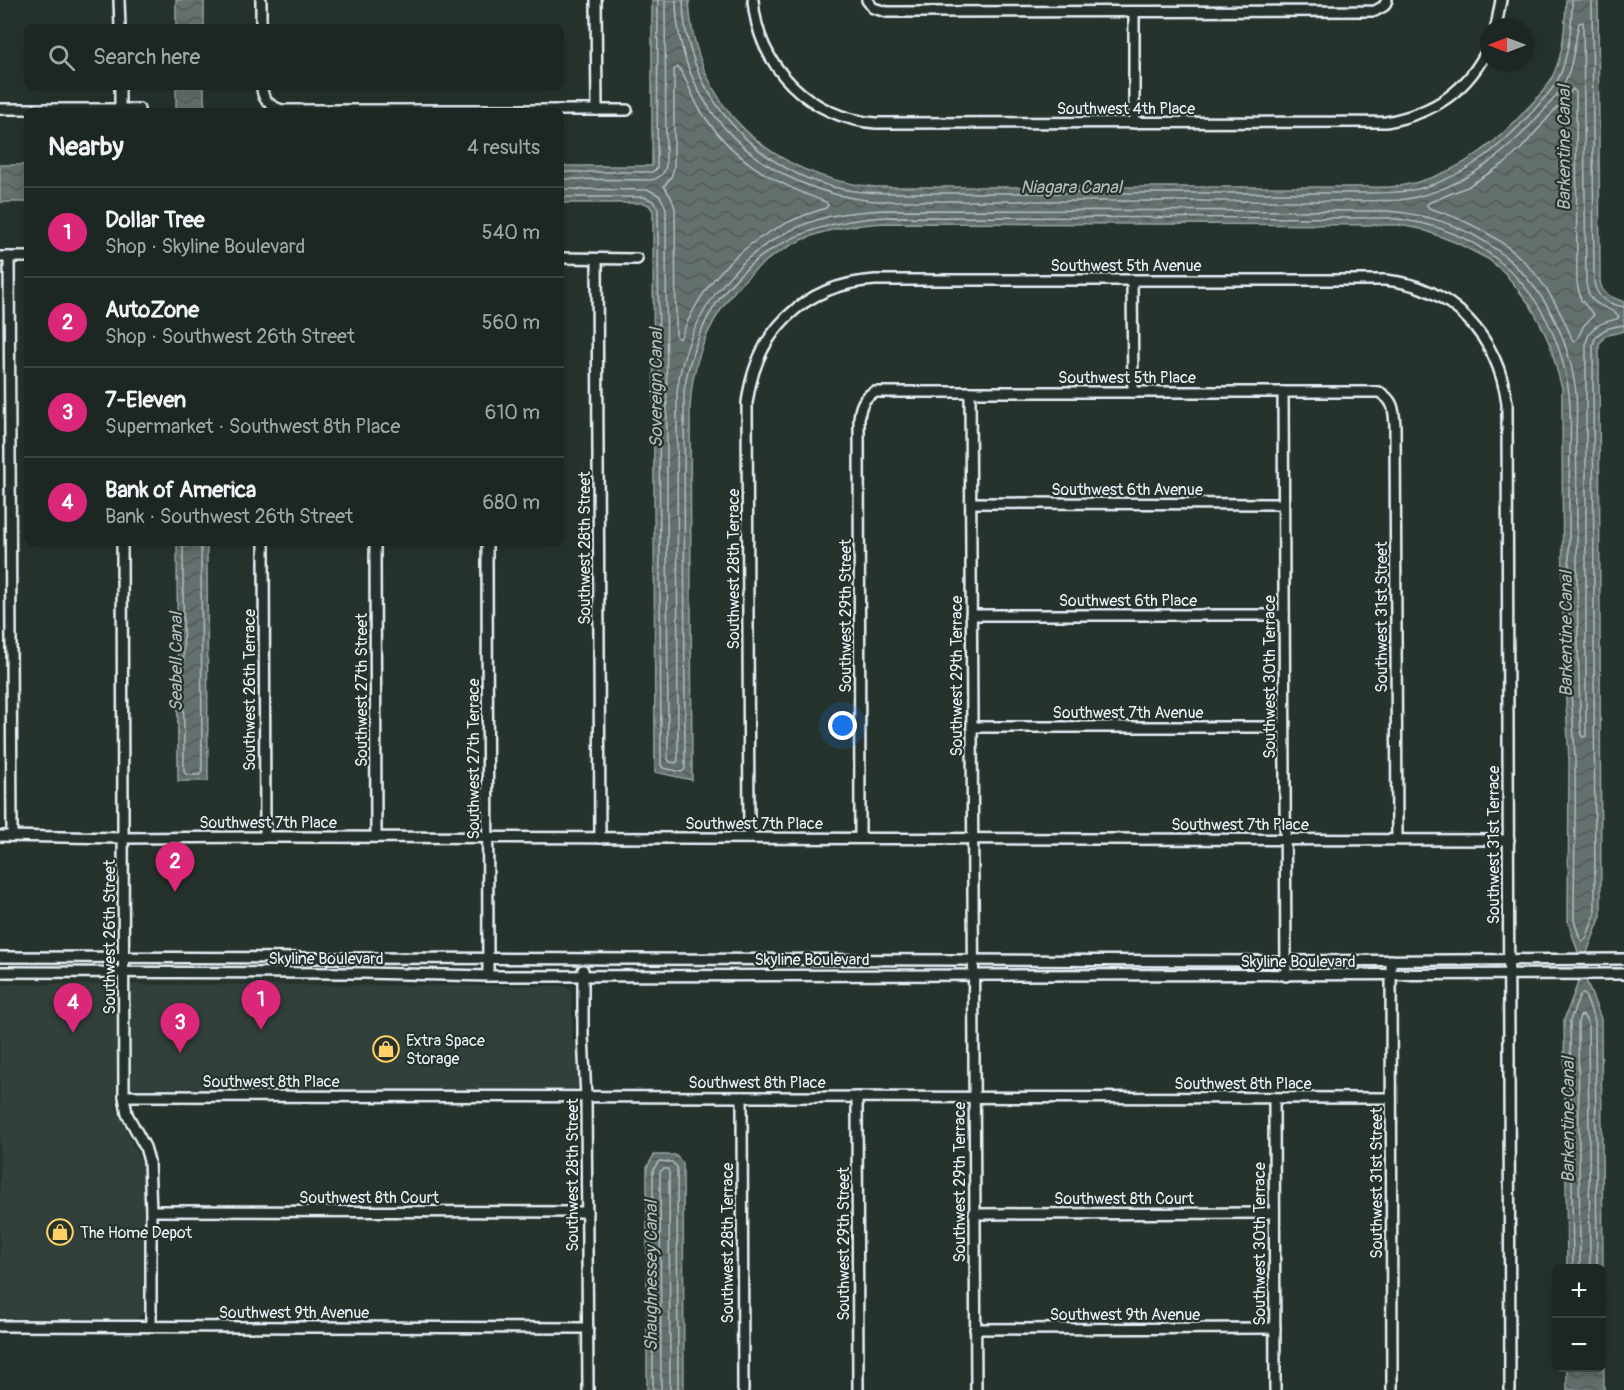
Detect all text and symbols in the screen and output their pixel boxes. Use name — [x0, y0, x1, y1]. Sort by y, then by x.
north arrow — [1480, 18, 1534, 72]
search box — [24, 24, 564, 90]
icon: search — [45, 41, 78, 74]
text: Search here — [93, 43, 200, 71]
water label: Barkentine Canal — [1553, 83, 1576, 211]
street label: Southwest 4th Place — [1057, 99, 1195, 119]
text: Nearby — [48, 131, 124, 163]
text: 4 results — [467, 135, 540, 160]
water label: Niagara Canal — [1020, 176, 1124, 199]
text: Dollar Tree — [105, 206, 205, 234]
text: 1 — [64, 220, 71, 245]
text: 540 m — [482, 220, 540, 245]
text: Shop · Skyline Boulevard — [105, 234, 305, 259]
street label: Southwest 5th Avenue — [1051, 256, 1202, 276]
text: AutoZone — [105, 296, 199, 324]
text: 2 — [62, 310, 73, 335]
text: 560 m — [482, 310, 540, 335]
text: Shop · Southwest 26th Street — [105, 324, 355, 349]
water label: Sovereign Canal — [645, 326, 668, 448]
street label: Southwest 5th Place — [1058, 368, 1196, 388]
text: 7-Eleven — [105, 386, 186, 414]
text: 3 — [62, 400, 73, 425]
text: 610 m — [485, 400, 540, 425]
text: Supermarket · Southwest 8th Place — [105, 414, 400, 439]
street label: Southwest 28th Street — [575, 471, 595, 625]
text: Bank of America — [105, 476, 256, 504]
street label: Southwest 6th Avenue — [1051, 480, 1203, 500]
street label: Southwest 28th Terrace — [724, 488, 744, 649]
text: 4 — [62, 490, 73, 515]
text: 680 m — [483, 490, 540, 515]
text: Bank · Southwest 26th Street — [105, 504, 353, 529]
street label: Southwest 29th Street — [836, 539, 856, 693]
street label: Southwest 31st Street — [1372, 541, 1392, 693]
water label: Barkentine Canal — [1555, 569, 1578, 697]
street label: Southwest 6th Place — [1059, 591, 1197, 611]
street label: Southwest 29th Terrace — [947, 595, 967, 756]
street label: Southwest 30th Terrace — [1260, 595, 1280, 759]
street label: Southwest 26th Terrace — [240, 609, 260, 771]
water label: Seabell Canal — [165, 610, 188, 712]
street label: Southwest 27th Street — [352, 612, 372, 767]
street label: Southwest 27th Terrace — [464, 678, 484, 840]
street label: Southwest 7th Avenue — [1053, 703, 1203, 723]
your location — [828, 711, 857, 740]
street label: Southwest 31st Terrace — [1484, 766, 1504, 924]
street label: Southwest 7th Place — [199, 813, 337, 833]
street label: Southwest 7th Place — [685, 814, 823, 834]
street label: Southwest 7th Place — [1171, 815, 1309, 835]
pin: 2 — [156, 842, 195, 892]
street label: Southwest 26th Street — [100, 859, 120, 1014]
street label: Skyline Boulevard — [268, 949, 384, 969]
street label: Skyline Boulevard — [754, 950, 870, 970]
street label: Skyline Boulevard — [1240, 952, 1356, 972]
pin: 1 — [242, 980, 280, 1030]
pin: 4 — [54, 984, 92, 1033]
pin: 3 — [160, 1004, 200, 1053]
place label: Extra Space Storage — [406, 1031, 485, 1069]
shop icon: Extra Space Storage — [371, 1034, 401, 1064]
water label: Barkentine Canal — [1557, 1055, 1580, 1183]
street label: Southwest 8th Place — [202, 1072, 340, 1092]
street label: Southwest 8th Place — [688, 1073, 826, 1093]
street label: Southwest 8th Place — [1174, 1074, 1312, 1094]
street label: Southwest 28th Street — [563, 1098, 583, 1252]
street label: Southwest 29th Terrace — [950, 1101, 970, 1262]
street label: Southwest 31st Street — [1367, 1107, 1387, 1259]
street label: Southwest 28th Terrace — [718, 1162, 738, 1323]
street label: Southwest 30th Terrace — [1250, 1162, 1270, 1326]
street label: Southwest 29th Street — [834, 1167, 854, 1321]
street label: Southwest 8th Court — [299, 1188, 439, 1208]
street label: Southwest 8th Court — [1054, 1189, 1194, 1209]
water label: Shaughnessey Canal — [640, 1199, 663, 1352]
shop icon: The Home Depot — [45, 1217, 75, 1247]
place label: The Home Depot — [80, 1223, 193, 1243]
map controls — [1552, 1264, 1606, 1372]
button: + — [1552, 1264, 1606, 1318]
street label: Southwest 9th Avenue — [219, 1303, 369, 1323]
street label: Southwest 9th Avenue — [1050, 1305, 1200, 1325]
button: − — [1552, 1318, 1606, 1372]

